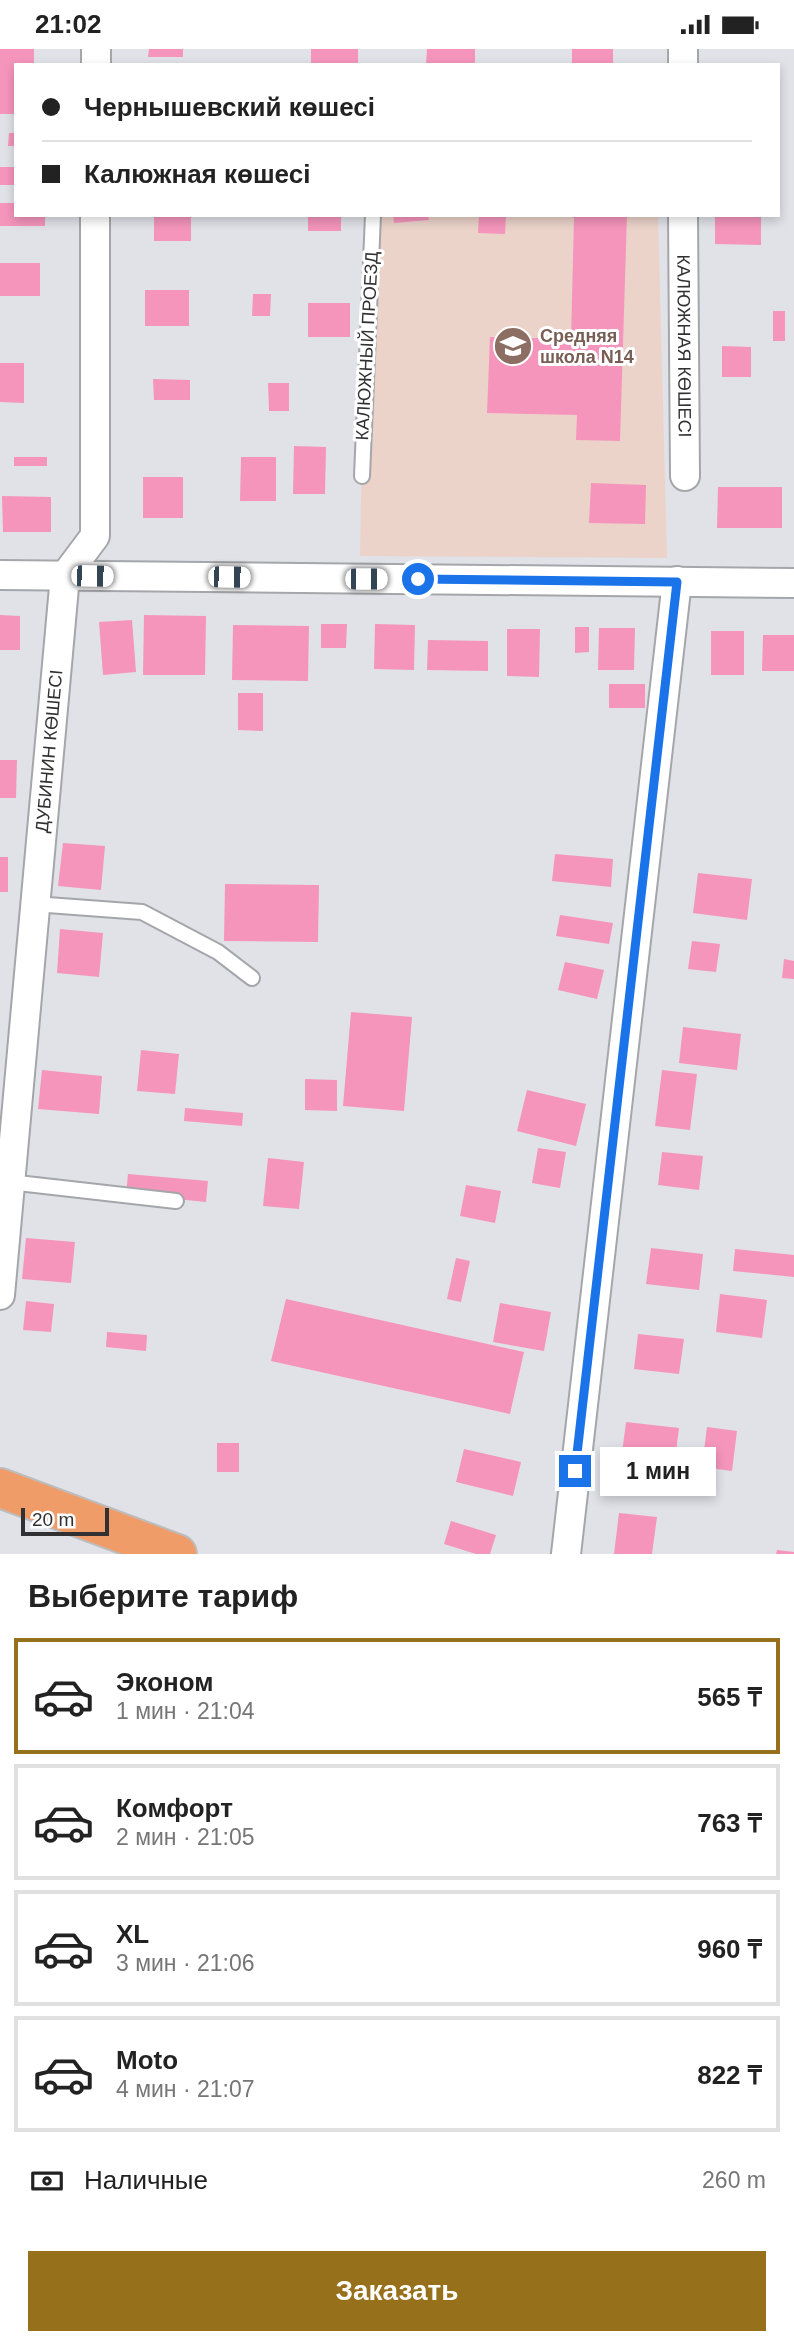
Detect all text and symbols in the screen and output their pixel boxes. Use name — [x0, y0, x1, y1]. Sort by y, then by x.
text: 21:02 — [35, 9, 102, 39]
text: Чернышевский көшесі — [84, 92, 375, 122]
text: Калюжная көшесі — [84, 159, 310, 189]
street label: КАЛЮЖНЫЙ ПРОЕЗД — [351, 251, 382, 441]
street label: КАЛЮЖНАЯ КӨШЕСІ — [673, 254, 695, 438]
school or university icon: Средняя школа N14 — [492, 325, 534, 367]
place label: Средняя школа N14 — [540, 326, 634, 367]
route start — [402, 563, 434, 595]
car — [71, 565, 114, 587]
car — [208, 566, 251, 588]
car — [346, 569, 388, 590]
street label: ДУБИНИН КӨШЕСІ — [32, 669, 66, 834]
callout: 1 мин — [600, 1447, 715, 1495]
route end — [559, 1455, 591, 1487]
text: 1 мин — [626, 1458, 690, 1484]
scale bar — [21, 1505, 108, 1537]
text: 20 m — [32, 1509, 74, 1530]
text: Выберите тариф — [28, 1578, 298, 1614]
icon: car — [32, 1665, 95, 1728]
text: Эконом — [116, 1667, 214, 1697]
text: 565 ₸ — [697, 1682, 762, 1712]
text: 1 мин · 21:04 — [116, 1698, 255, 1724]
icon: car — [32, 1791, 95, 1854]
text: Комфорт — [116, 1793, 233, 1823]
text: 763 ₸ — [697, 1808, 762, 1838]
text: 2 мин · 21:05 — [116, 1824, 255, 1850]
icon: car — [32, 1917, 95, 1980]
text: XL — [116, 1919, 149, 1949]
text: 960 ₸ — [697, 1934, 762, 1964]
text: 3 мин · 21:06 — [116, 1950, 255, 1976]
icon: car — [32, 2043, 95, 2106]
text: Moto — [116, 2045, 178, 2075]
text: 822 ₸ — [697, 2060, 762, 2090]
text: 4 мин · 21:07 — [116, 2076, 255, 2102]
icon: cash — [28, 2162, 66, 2200]
text: Наличные — [84, 2165, 208, 2195]
text: 260 m — [702, 2167, 766, 2193]
button: Заказать — [28, 2251, 766, 2331]

